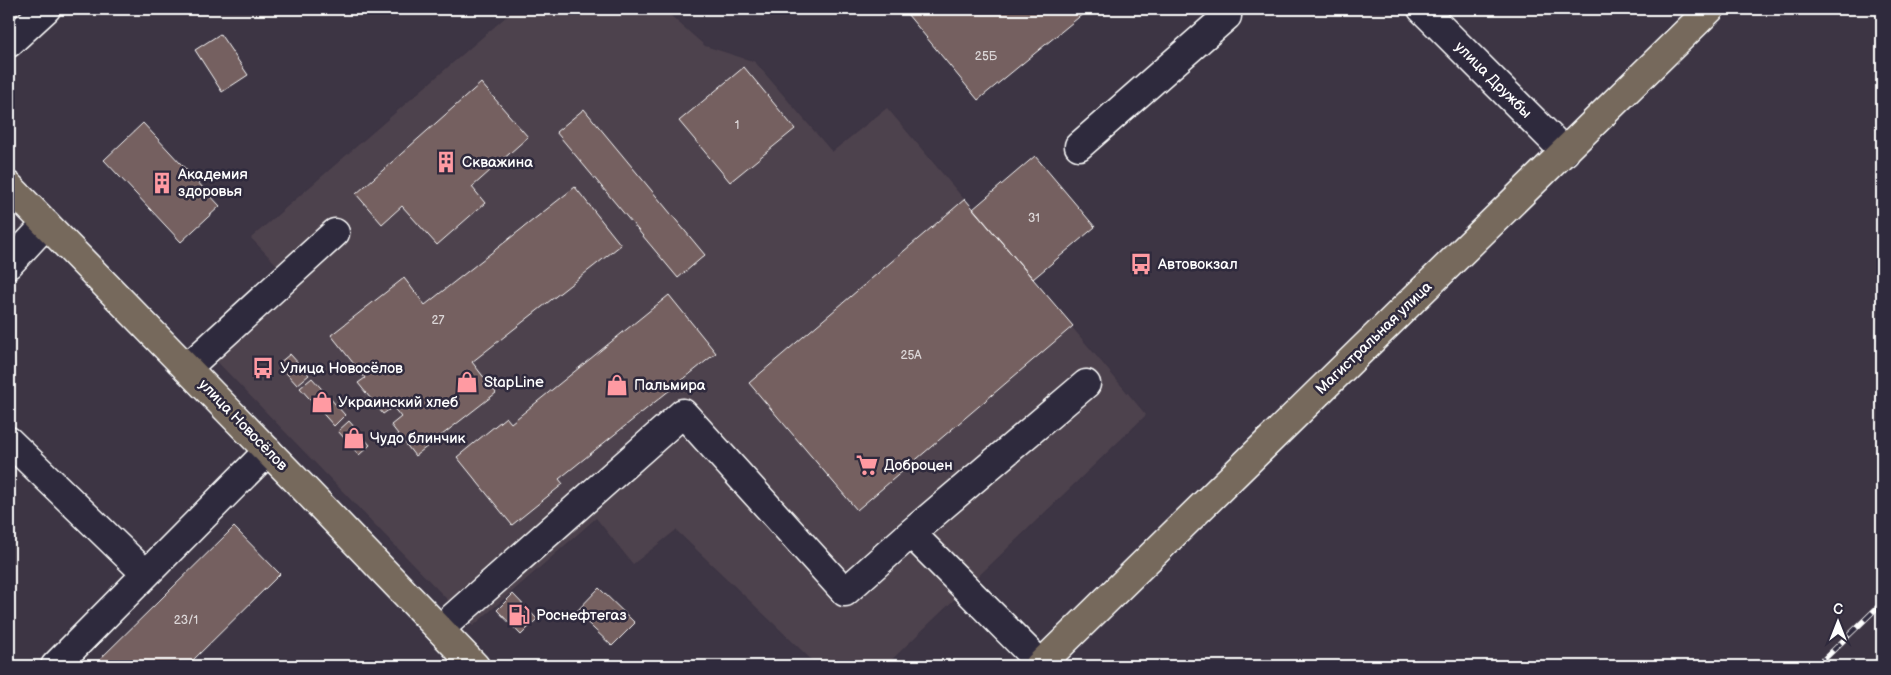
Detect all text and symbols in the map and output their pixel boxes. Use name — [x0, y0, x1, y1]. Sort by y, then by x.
street label: улица Дружбы — [1451, 38, 1535, 122]
house number: 25Б — [975, 49, 998, 64]
house number: 1 — [735, 118, 739, 133]
building icon: Скважина — [433, 149, 459, 175]
place label: Скважина — [462, 153, 533, 172]
place label: Академия здоровья — [177, 165, 248, 201]
building icon: Академия здоровья — [149, 170, 175, 196]
house number: 31 — [1028, 211, 1040, 226]
bus stop icon: Автовокзал — [1128, 251, 1154, 277]
place label: Автовокзал — [1157, 255, 1238, 274]
street label: Магистральная улица — [1312, 277, 1436, 398]
house number: 27 — [432, 313, 445, 328]
house number: 25А — [900, 348, 922, 363]
bus stop icon: Улица Новосёлов — [250, 355, 276, 381]
place label: Улица Новосёлов — [280, 359, 403, 378]
shop icon: StapLine — [454, 369, 480, 395]
shop icon: Пальмира — [604, 372, 630, 398]
place label: StapLine — [484, 373, 544, 392]
street label: улица Новосёлов — [194, 375, 292, 475]
place label: Пальмира — [634, 376, 706, 395]
shop icon: Украинский хлеб — [309, 389, 335, 415]
place label: Украинский хлеб — [338, 393, 458, 412]
shop icon: Чудо блинчик — [341, 425, 367, 451]
place label: Чудо блинчик — [370, 429, 466, 448]
supermarket icon: Доброцен — [854, 452, 880, 478]
place label: Доброцен — [884, 456, 953, 475]
north arrow — [1814, 598, 1864, 648]
text: С — [1833, 601, 1843, 618]
fuel station icon: Роснефтегаз — [506, 602, 532, 628]
place label: Роснефтегаз — [536, 606, 627, 625]
house number: 23/1 — [174, 613, 198, 628]

